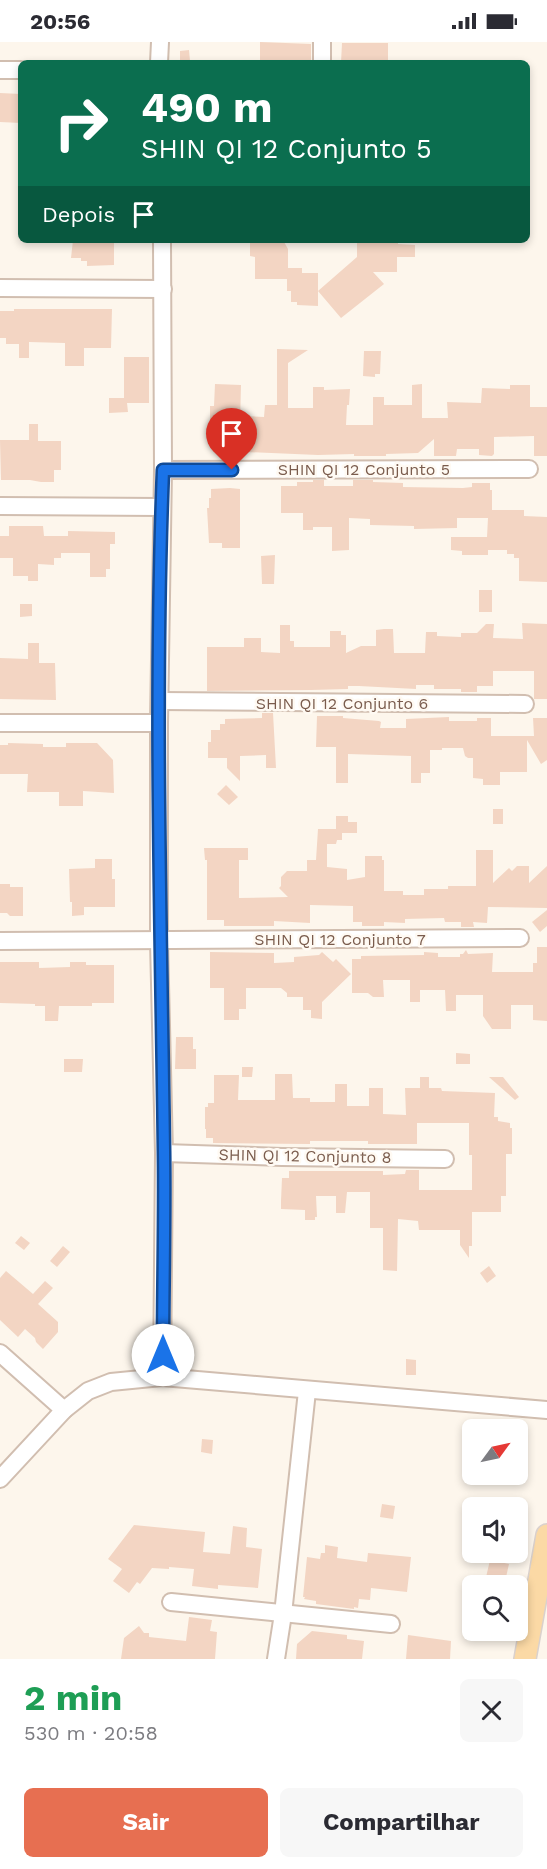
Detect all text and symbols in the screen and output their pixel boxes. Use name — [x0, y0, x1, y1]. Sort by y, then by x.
text: 20:56 — [30, 9, 90, 34]
text: 490 m — [141, 83, 273, 132]
icon: right — [42, 84, 120, 162]
text: SHIN QI 12 Conjunto 5 — [141, 133, 432, 165]
icon: arrive — [127, 198, 160, 231]
text: Depois — [42, 202, 115, 227]
pin — [206, 408, 257, 470]
icon: arrive — [215, 417, 248, 450]
street label: SHIN QI 12 Conjunto 5 — [278, 460, 450, 479]
street label: SHIN QI 12 Conjunto 6 — [256, 694, 428, 713]
street label: SHIN QI 12 Conjunto 7 — [254, 930, 426, 949]
street label: SHIN QI 12 Conjunto 8 — [218, 1145, 392, 1167]
position arrow — [131, 1323, 195, 1387]
north arrow — [462, 1419, 528, 1485]
map controls — [462, 1419, 528, 1641]
button: sound — [462, 1497, 528, 1563]
button: search — [462, 1575, 528, 1641]
text: 2 min — [24, 1677, 122, 1719]
button: close — [460, 1679, 523, 1742]
text: 530 m · 20:58 — [24, 1721, 158, 1745]
button: Sair — [24, 1788, 268, 1857]
button: Compartilhar — [280, 1788, 523, 1857]

